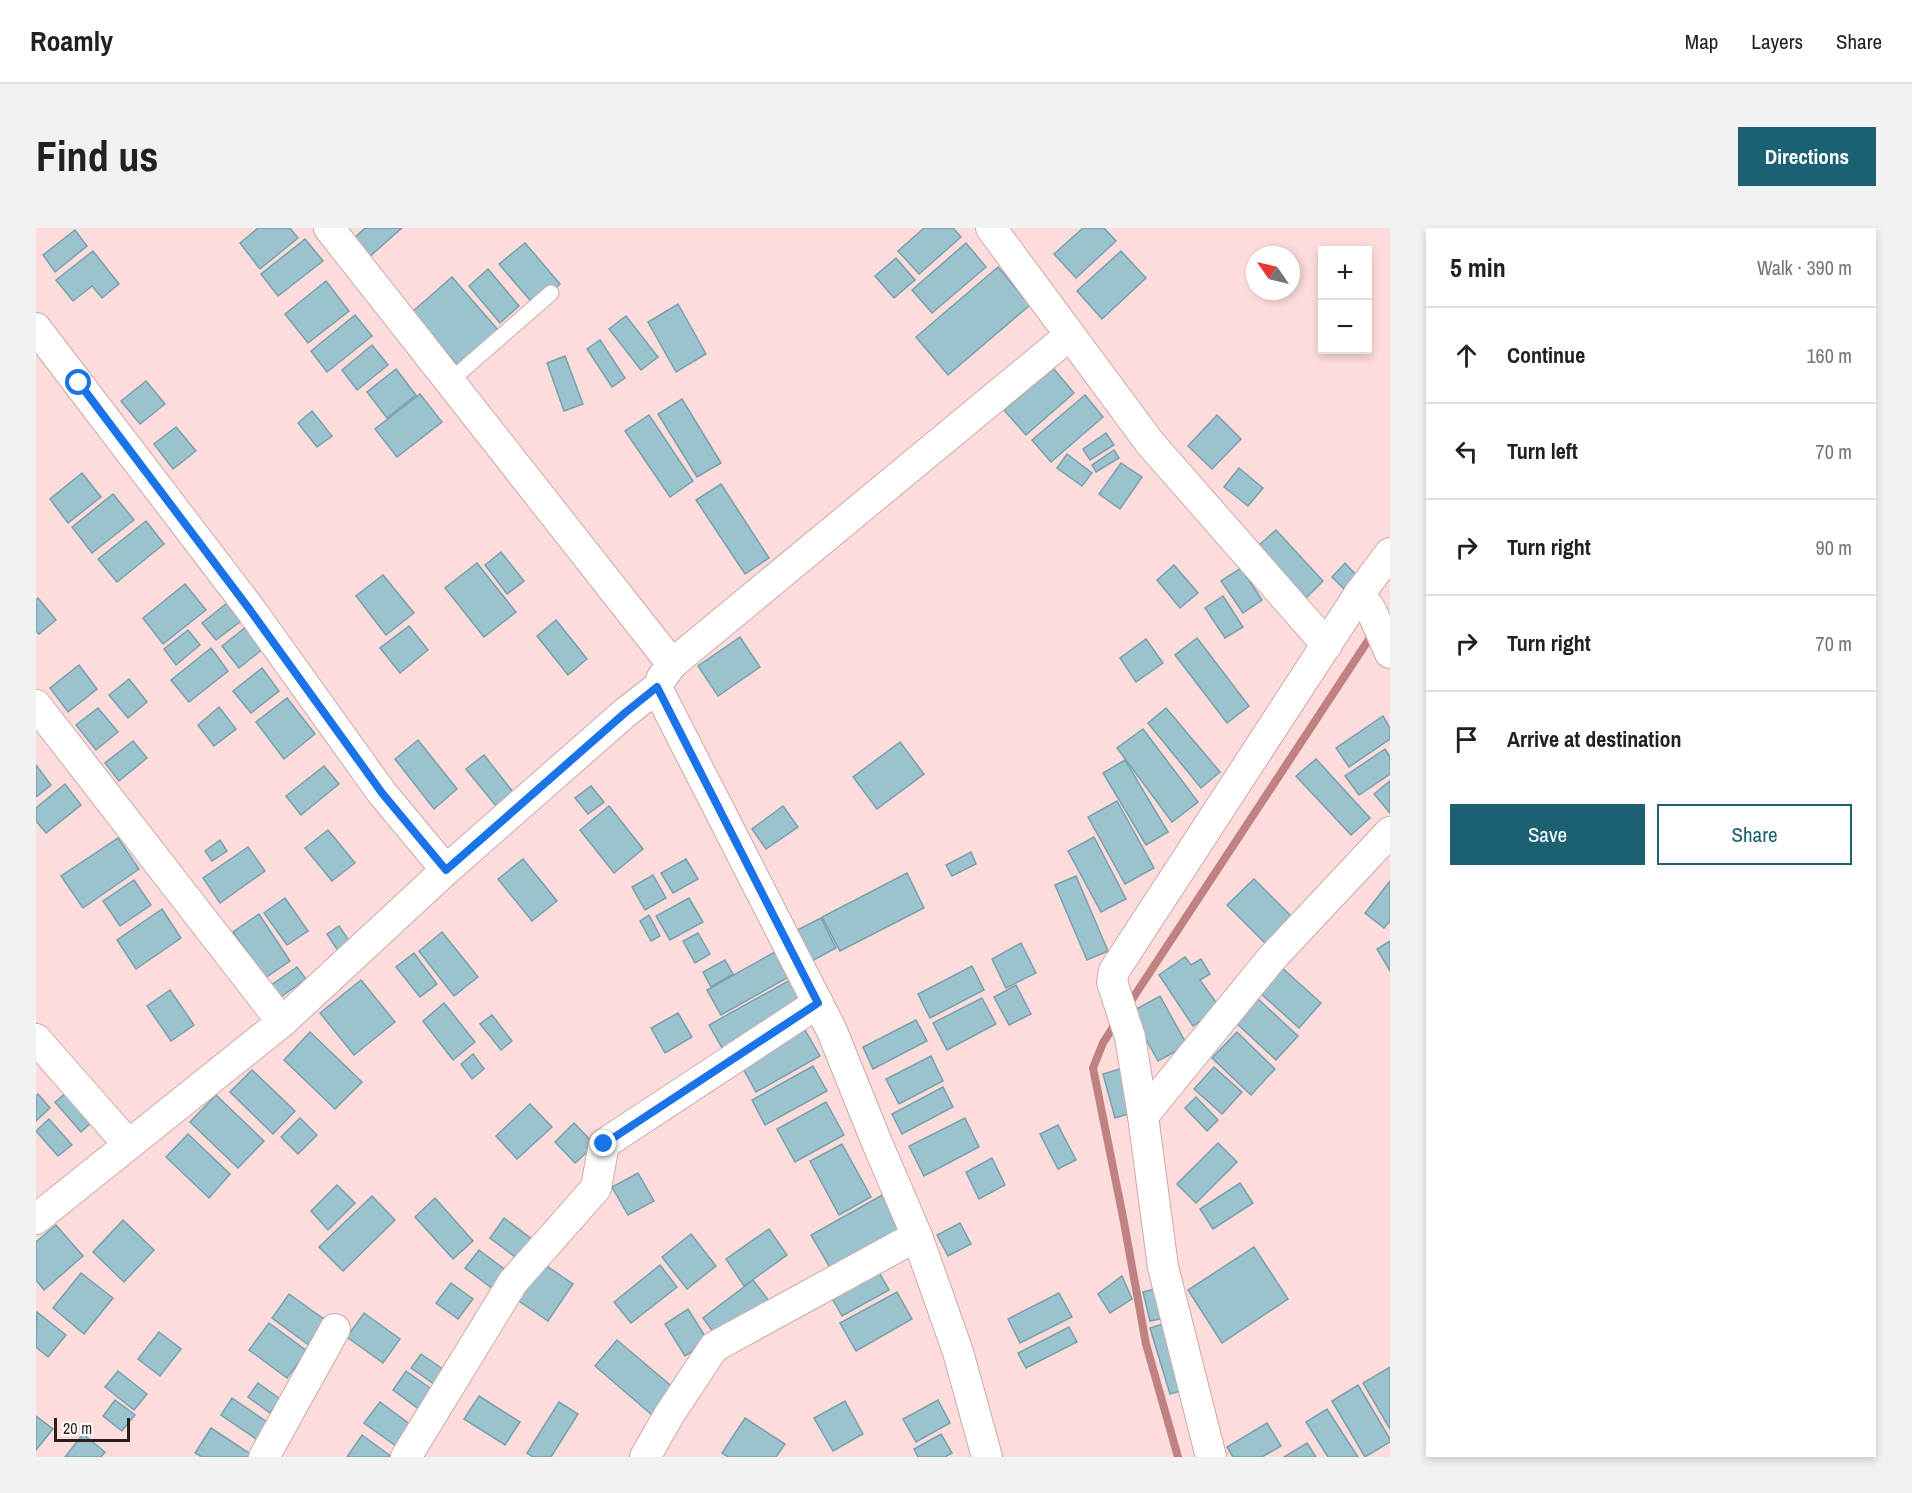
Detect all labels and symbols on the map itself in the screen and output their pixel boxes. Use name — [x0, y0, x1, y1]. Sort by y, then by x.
north arrow — [1246, 246, 1300, 300]
route start — [65, 369, 91, 395]
route end — [590, 1130, 616, 1156]
scale bar — [54, 1415, 130, 1442]

